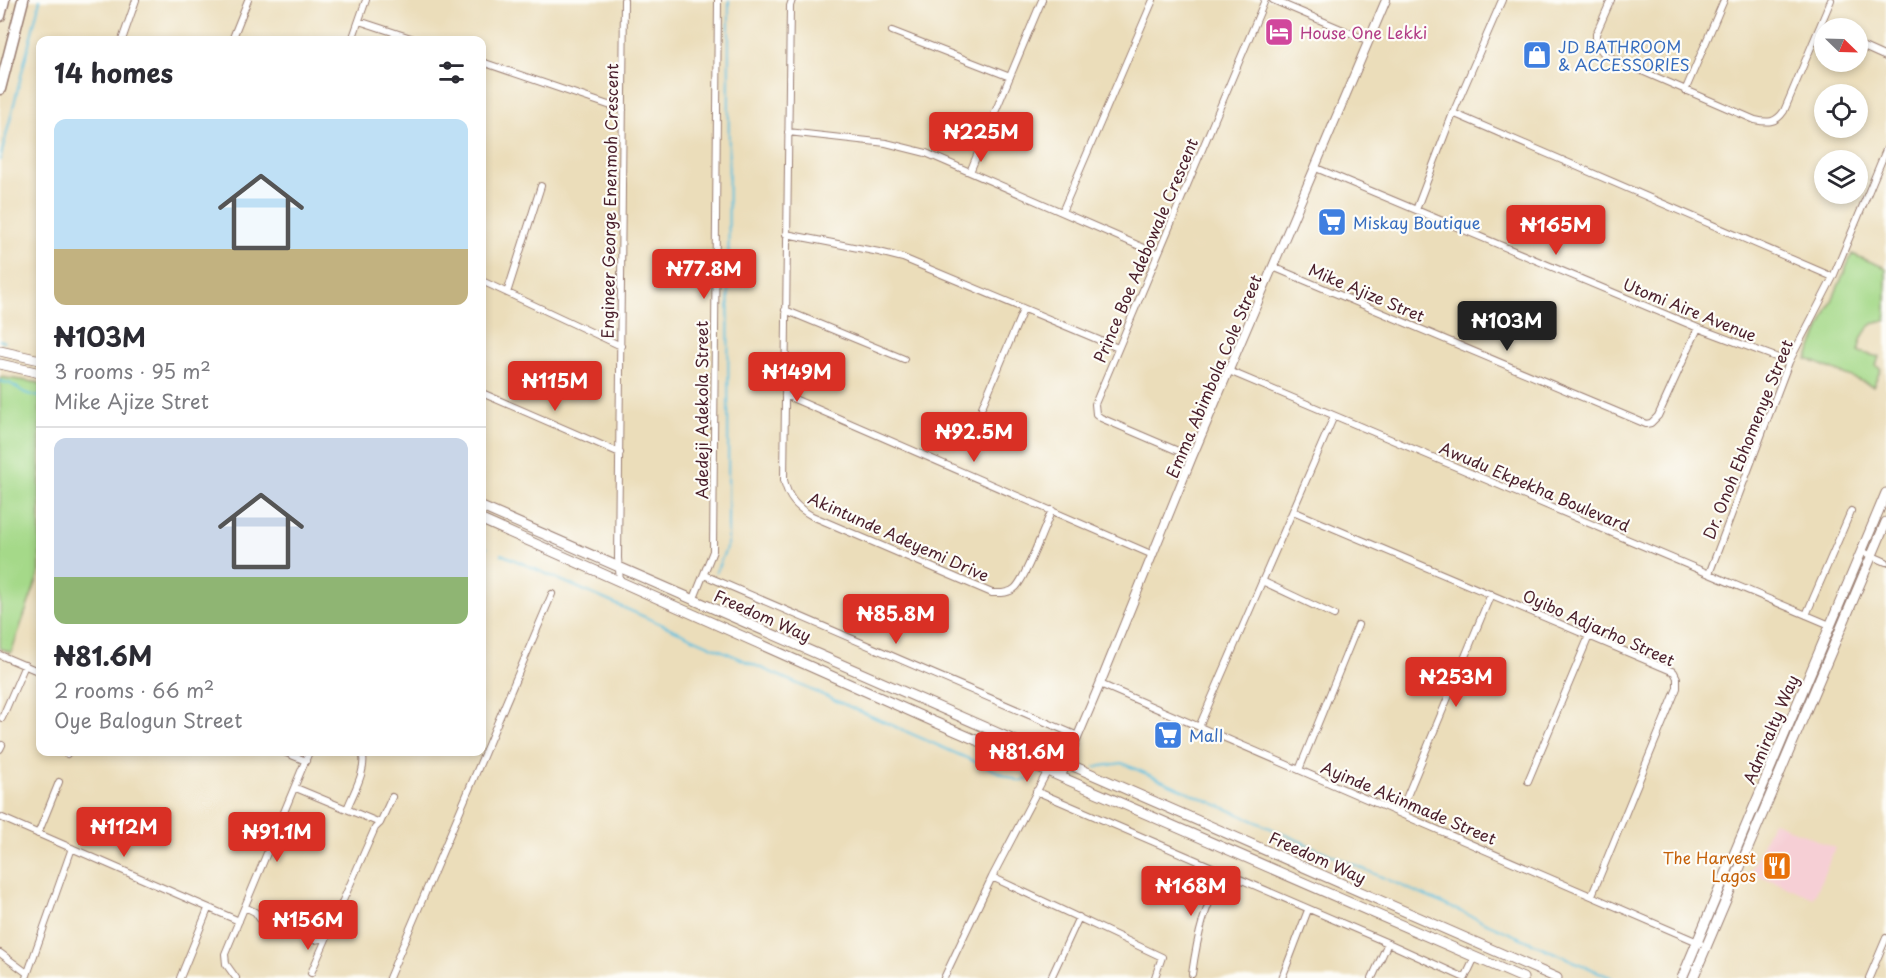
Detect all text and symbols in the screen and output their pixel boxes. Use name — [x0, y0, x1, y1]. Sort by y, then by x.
hotel icon: House One Lekki — [1263, 16, 1295, 48]
north arrow — [1814, 18, 1868, 72]
map controls — [1814, 18, 1868, 204]
place label: House One Lekki — [1300, 20, 1427, 44]
place label: JD BATHROOM & ACCESSORIES — [1558, 34, 1690, 76]
shop icon: JD BATHROOM & ACCESSORIES — [1521, 39, 1553, 71]
text: 14 homes — [54, 53, 173, 92]
icon: filters — [435, 56, 468, 89]
street label: Engineer George Enenmoh Crescent — [595, 63, 623, 339]
button: locate — [1814, 84, 1868, 138]
pin: ₦225M — [939, 112, 1023, 163]
text: ₦225M — [943, 116, 1019, 146]
street label: Prince Boe Adebowale Crescent — [1087, 134, 1203, 366]
button: layers — [1814, 150, 1868, 204]
icon: home — [207, 158, 315, 266]
pin: ₦165M — [1514, 205, 1598, 256]
supermarket icon: Miskay Boutique — [1316, 206, 1348, 238]
text: ₦165M — [1520, 209, 1592, 239]
place label: Miskay Boutique — [1353, 210, 1481, 234]
pin: ₦77.8M — [655, 249, 753, 300]
text: ₦77.8M — [666, 253, 742, 283]
street label: Mike Ajize Stret — [1305, 257, 1429, 327]
street label: Emma Abimbola Cole Street — [1159, 270, 1267, 482]
street label: Utomi Aire Avenue — [1620, 271, 1761, 347]
pin: ₦103M — [1465, 301, 1549, 352]
text: ₦103M — [1472, 305, 1542, 335]
text: ₦103M — [54, 317, 146, 356]
street label: Adedeji Adekola Street — [689, 320, 713, 499]
street label: Dr. Onoh Ebhomenye Street — [1696, 335, 1798, 542]
pin: ₦149M — [755, 352, 839, 403]
text: 3 rooms · 95 m² — [54, 356, 211, 386]
text: ₦149M — [762, 356, 832, 386]
pin: ₦115M — [513, 361, 597, 412]
text: ₦115M — [522, 365, 588, 395]
text: Mike Ajize Stret — [54, 386, 209, 416]
pin: ₦92.5M — [925, 412, 1023, 463]
text: ₦92.5M — [935, 416, 1013, 446]
street label: Awudu Ekpekha Boulevard — [1436, 435, 1634, 537]
icon: home — [207, 477, 315, 585]
street label: Akintunde Adeyemi Drive — [805, 485, 993, 587]
street label: Freedom Way — [711, 583, 815, 647]
street label: Oyibo Adjarho Street — [1519, 583, 1679, 672]
pin: ₦85.8M — [847, 594, 945, 645]
text: ₦85.8M — [857, 598, 935, 628]
text: ₦81.6M — [54, 636, 152, 675]
pin: ₦253M — [1414, 657, 1498, 708]
text: ₦253M — [1419, 661, 1493, 691]
street label: Admiralty Way — [1736, 671, 1804, 787]
text: 2 rooms · 66 m² — [54, 675, 214, 705]
text: Oye Balogun Street — [54, 705, 242, 735]
supermarket icon: Mall — [1152, 719, 1184, 751]
place label: Mall — [1189, 723, 1223, 747]
pin: ₦81.6M — [978, 732, 1076, 783]
text: ₦81.6M — [989, 736, 1065, 766]
street label: Ayinde Akinmade Street — [1318, 754, 1501, 850]
pin: ₦112M — [82, 807, 166, 858]
text: ₦112M — [90, 811, 158, 841]
pin: ₦91.1M — [228, 812, 326, 863]
text: ₦91.1M — [242, 816, 312, 846]
street label: Freedom Way — [1266, 825, 1370, 889]
place label: The Harvest Lagos — [1663, 845, 1756, 887]
restaurant icon: The Harvest Lagos — [1761, 850, 1793, 882]
pin: ₦168M — [1149, 866, 1233, 917]
text: ₦168M — [1155, 870, 1227, 900]
pin: ₦156M — [266, 900, 350, 951]
text: ₦156M — [273, 904, 343, 934]

